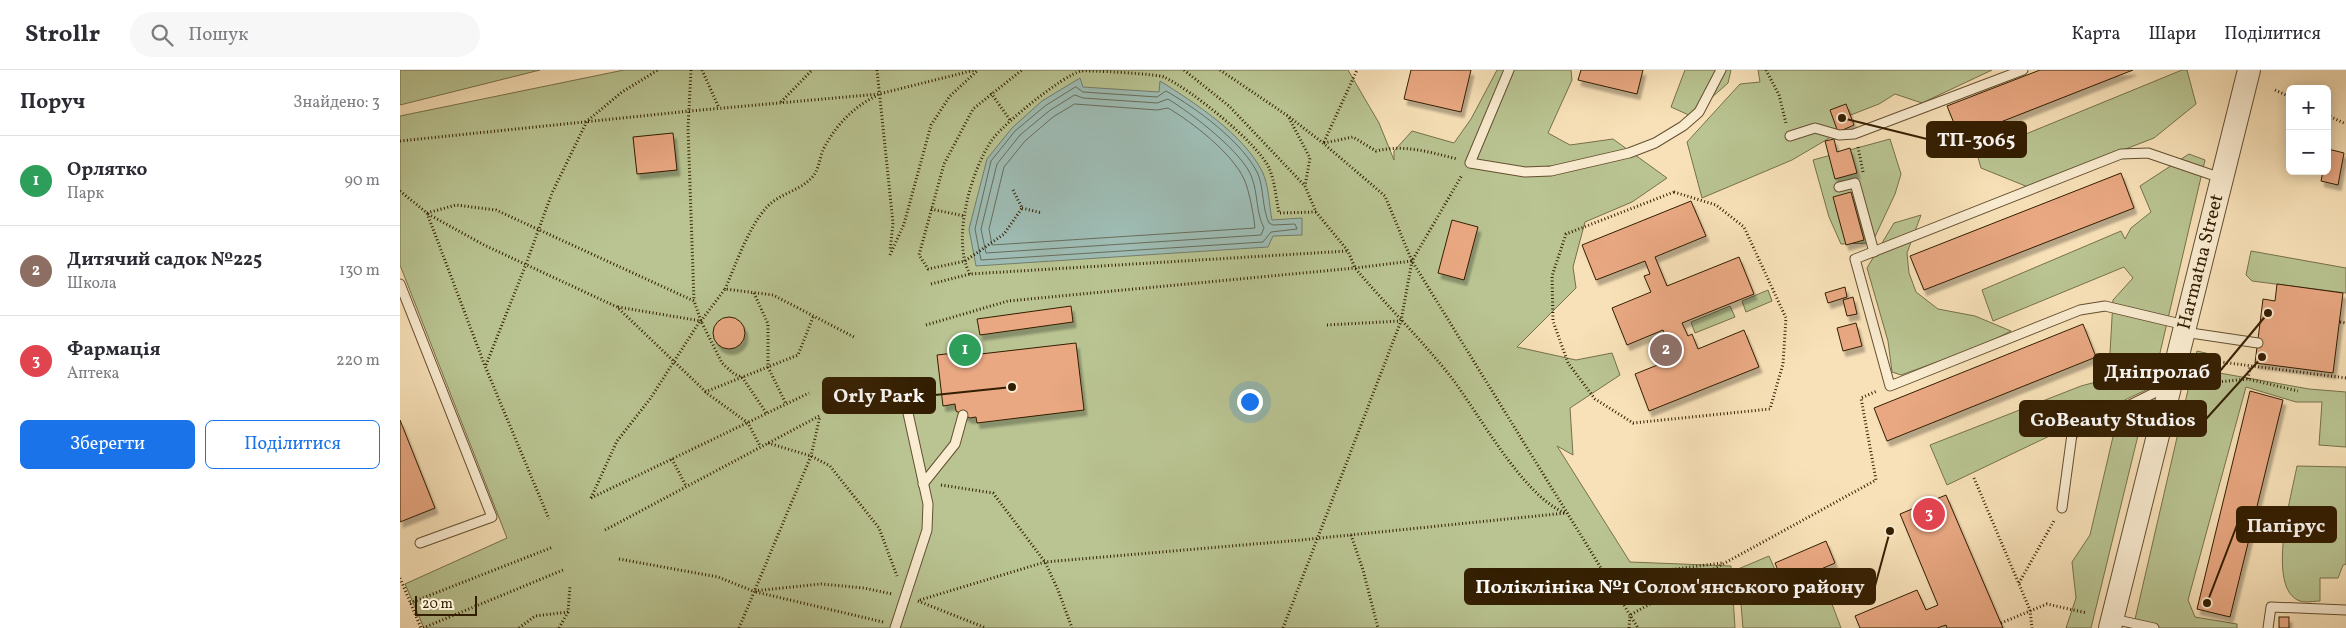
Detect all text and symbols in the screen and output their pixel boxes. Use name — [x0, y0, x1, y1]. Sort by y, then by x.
search box — [130, 12, 480, 57]
text: Strollr — [25, 18, 100, 52]
icon: search — [148, 21, 176, 49]
text: Пошук — [188, 22, 248, 48]
text: Карта — [2072, 22, 2120, 47]
text: Шари — [2148, 22, 2196, 47]
text: Поділитися — [2224, 22, 2321, 47]
map controls — [2286, 85, 2331, 175]
button: + — [2286, 85, 2331, 130]
text: Поруч — [20, 88, 85, 117]
text: Знайдено: 3 — [293, 92, 380, 114]
callout: ТП-3065 — [1927, 122, 2026, 157]
text: ТП-3065 — [1937, 127, 2015, 155]
button: − — [2286, 130, 2331, 175]
text: Орлятко — [67, 157, 148, 183]
text: 1 — [33, 170, 39, 192]
text: 90 m — [344, 170, 380, 192]
text: Парк — [67, 183, 104, 205]
street label: Harmatna Street — [2172, 191, 2230, 332]
text: Дитячий садок №225 — [67, 247, 262, 273]
text: 2 — [32, 260, 40, 282]
text: 130 m — [339, 260, 380, 282]
text: Школа — [67, 273, 117, 295]
pin: 1 — [949, 331, 981, 369]
pin: 2 — [1650, 331, 1682, 369]
text: Фармація — [67, 337, 161, 363]
text: 3 — [32, 350, 40, 372]
text: 220 m — [336, 350, 380, 372]
callout: Дніпролаб — [2094, 354, 2220, 389]
text: Дніпролаб — [2104, 359, 2210, 387]
text: Аптека — [67, 363, 120, 385]
callout: Orly Park — [823, 378, 935, 413]
text: Orly Park — [833, 383, 925, 411]
your location — [1237, 389, 1263, 415]
callout: GoBeauty Studios — [2020, 401, 2206, 436]
text: GoBeauty Studios — [2030, 407, 2196, 435]
button: Зберегти — [20, 420, 195, 469]
button: Поділитися — [205, 420, 380, 469]
pin: 3 — [1913, 495, 1945, 533]
callout: Папірус — [2237, 507, 2336, 542]
text: Папірус — [2247, 513, 2325, 541]
callout: Поліклініка №1 Солом'янського району — [1465, 569, 1875, 604]
text: Поліклініка №1 Солом'янського району — [1475, 574, 1865, 602]
scale bar — [415, 593, 478, 616]
text: 20 m — [422, 595, 453, 614]

